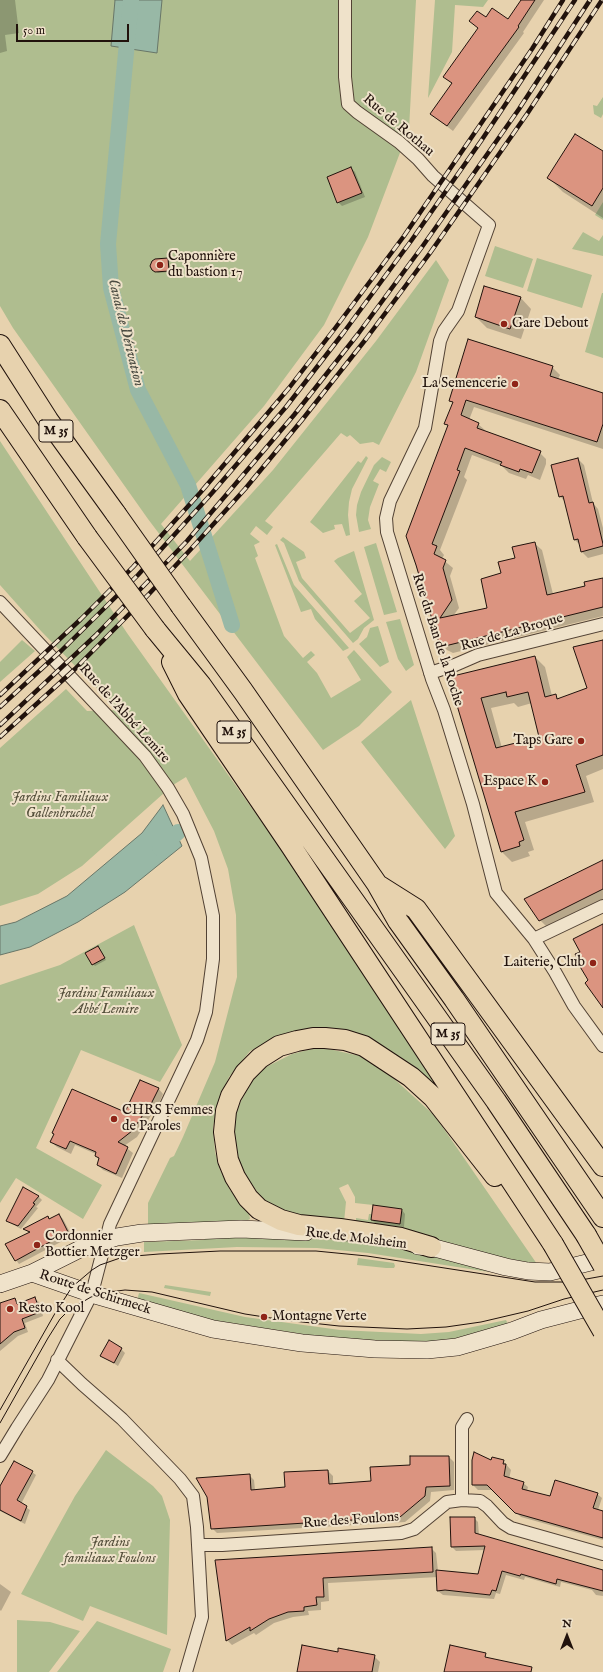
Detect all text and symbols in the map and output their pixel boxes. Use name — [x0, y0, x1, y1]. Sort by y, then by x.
scale bar — [18, 16, 131, 42]
text: 50 m — [23, 23, 45, 38]
street label: Rue de Rothau — [359, 91, 437, 161]
place label: Caponnière du bastion 17 — [168, 249, 242, 282]
marker: Caponnière du bastion 17 — [155, 260, 165, 270]
water label: Canal de Dérivation — [103, 277, 147, 389]
place label: Gare Debout — [512, 316, 589, 332]
marker: Gare Debout — [499, 319, 509, 329]
place label: La Semencerie — [422, 376, 507, 392]
marker: La Semencerie — [510, 379, 520, 389]
road number: M 35 — [39, 420, 73, 442]
street label: Rue du Ban de la Roche — [408, 571, 466, 709]
street label: Rue de La Broque — [459, 610, 565, 656]
street label: Rue de l'Abbé Lemire — [75, 661, 173, 767]
road number: M 35 — [217, 721, 251, 743]
place label: Taps Gare — [514, 733, 573, 749]
marker: Taps Gare — [576, 736, 586, 746]
place label: Espace K — [483, 774, 537, 790]
marker: Espace K — [540, 777, 550, 787]
park label: Jardins Familiaux Gallenbruchel — [12, 790, 108, 822]
place label: Laiterie, Club — [504, 955, 585, 971]
marker: Laiterie, Club — [588, 958, 598, 968]
park label: Jardins Familiaux Abbé Lemire — [58, 986, 154, 1018]
road number: M 35 — [431, 1023, 465, 1045]
place label: CHRS Femmes de Paroles — [122, 1103, 213, 1136]
marker: CHRS Femmes de Paroles — [109, 1114, 119, 1124]
street label: Rue de Molsheim — [304, 1224, 408, 1254]
place label: Cordonnier Bottier Metzger — [45, 1229, 140, 1262]
marker: Cordonnier Bottier Metzger — [32, 1240, 42, 1250]
street label: Route de Schirmeck — [37, 1267, 153, 1319]
place label: Resto Kool — [18, 1301, 84, 1317]
marker: Resto Kool — [5, 1304, 15, 1314]
place label: Montagne Verte — [272, 1309, 367, 1325]
marker: Montagne Verte — [259, 1312, 269, 1322]
street label: Rue des Foulons — [302, 1509, 400, 1533]
park label: Jardins familiaux Foulons — [64, 1535, 156, 1568]
north arrow — [547, 1616, 587, 1656]
text: N — [562, 1617, 572, 1631]

